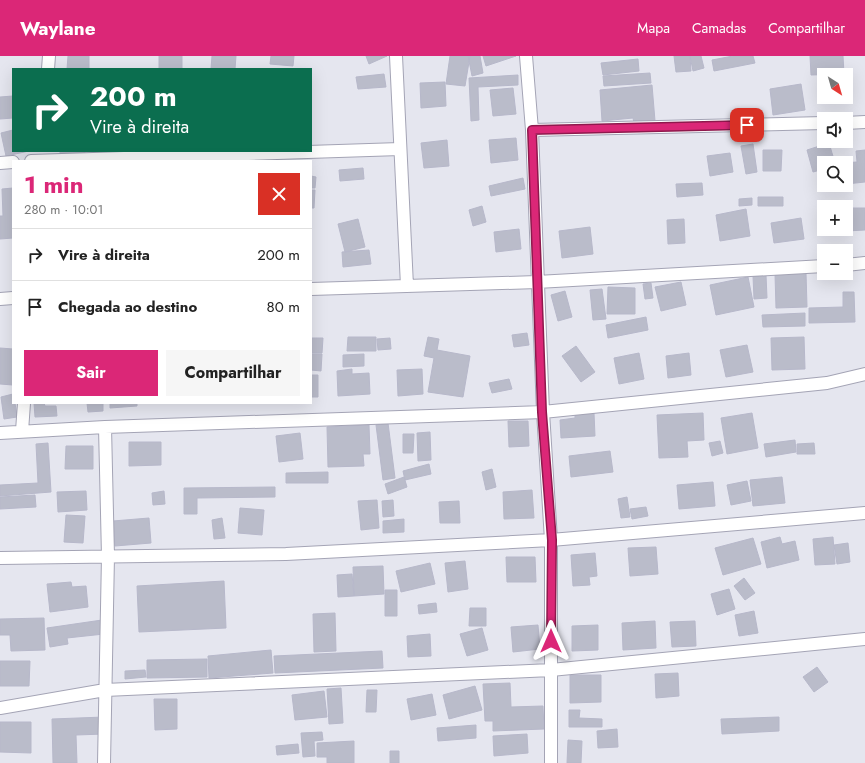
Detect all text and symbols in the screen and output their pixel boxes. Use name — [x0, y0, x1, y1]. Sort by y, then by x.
text: Waylane — [20, 15, 96, 42]
text: Mapa — [637, 18, 670, 38]
text: Camadas — [692, 18, 746, 38]
text: Compartilhar — [768, 18, 845, 38]
north arrow — [817, 68, 853, 104]
map controls — [817, 68, 853, 280]
text: 200 m — [90, 76, 177, 117]
icon: right — [24, 84, 76, 136]
pin — [730, 108, 764, 142]
button: sound — [817, 112, 853, 148]
text: Vire à direita — [90, 114, 189, 140]
icon: arrive — [736, 114, 758, 136]
button: search — [817, 156, 853, 192]
text: 1 min — [24, 167, 84, 202]
button: close — [258, 173, 300, 215]
text: 280 m · 10:01 — [24, 200, 103, 219]
button: + — [817, 200, 853, 236]
icon: right — [24, 244, 46, 266]
text: Vire à direita — [58, 244, 150, 266]
text: 200 m — [257, 244, 300, 266]
button: − — [817, 244, 853, 280]
icon: arrive — [24, 296, 46, 318]
text: Chegada ao destino — [58, 296, 197, 318]
text: 80 m — [267, 296, 300, 318]
button: Sair — [24, 350, 158, 396]
button: Compartilhar — [166, 350, 300, 396]
position arrow — [530, 620, 572, 662]

